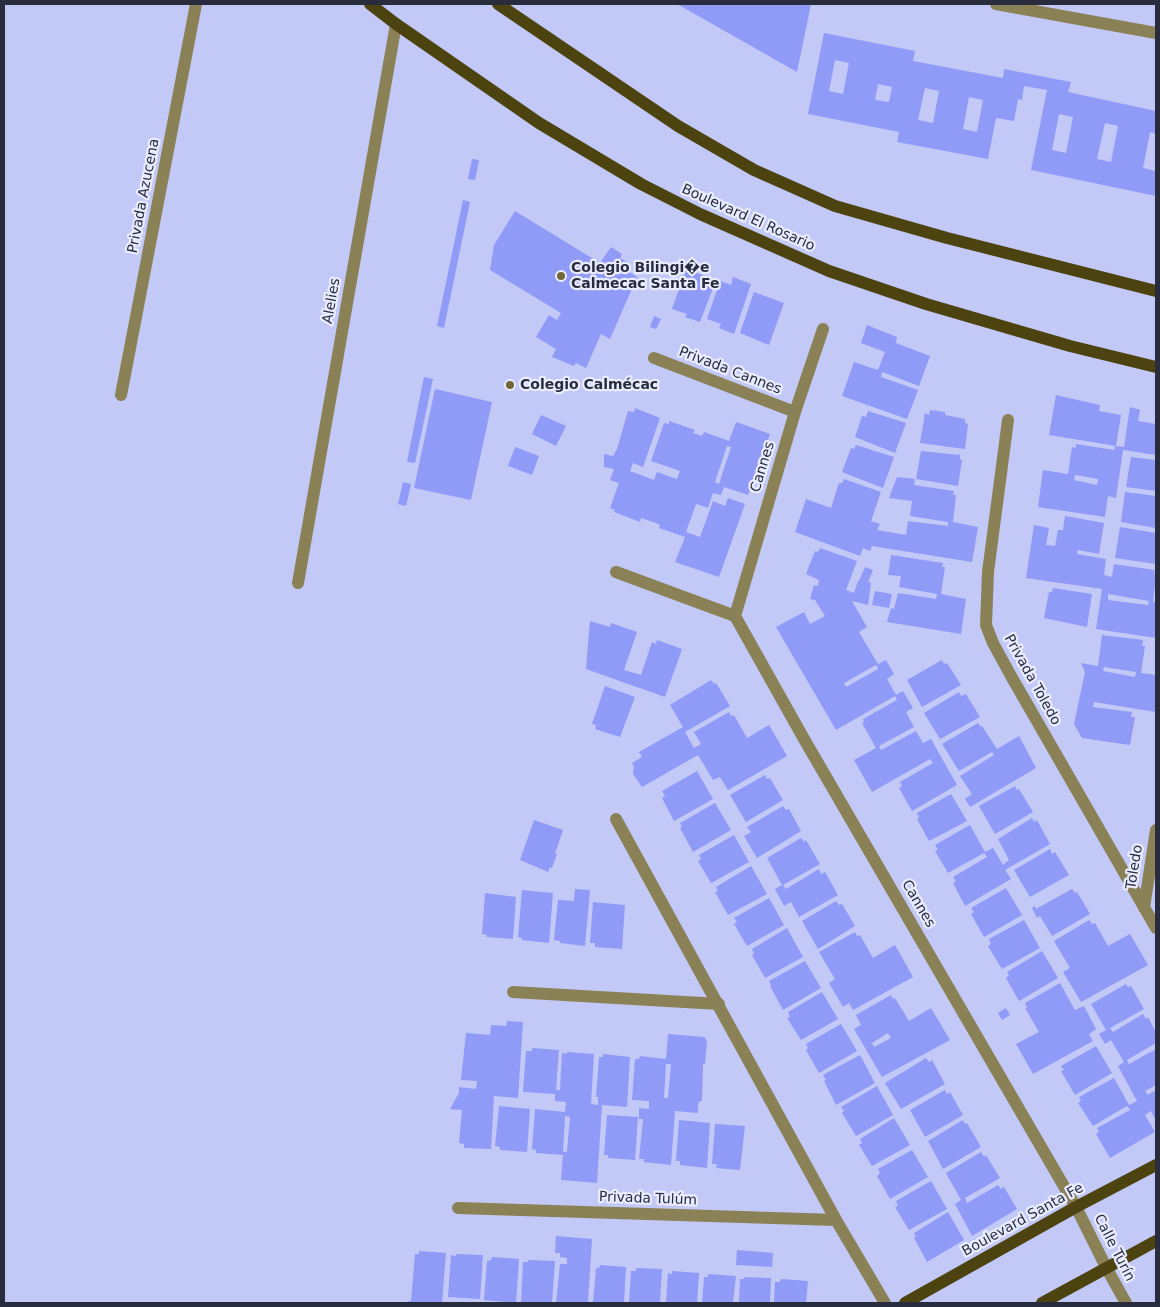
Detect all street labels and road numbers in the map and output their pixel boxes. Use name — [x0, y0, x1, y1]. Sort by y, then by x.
street label: Privada Azucena — [125, 137, 163, 255]
street label: Boulevard El Rosario — [679, 181, 817, 255]
street label: Alelies — [320, 277, 344, 325]
street label: Privada Cannes — [676, 344, 784, 398]
street label: Cannes — [747, 440, 779, 494]
street label: Privada Toledo — [1000, 632, 1064, 728]
street label: Toledo — [1123, 844, 1147, 890]
street label: Cannes — [898, 877, 938, 931]
street label: Boulevard Santa Fe — [959, 1180, 1087, 1260]
street label: Privada Tulúm — [599, 1189, 697, 1209]
street label: Calle Turín — [1090, 1212, 1138, 1284]

